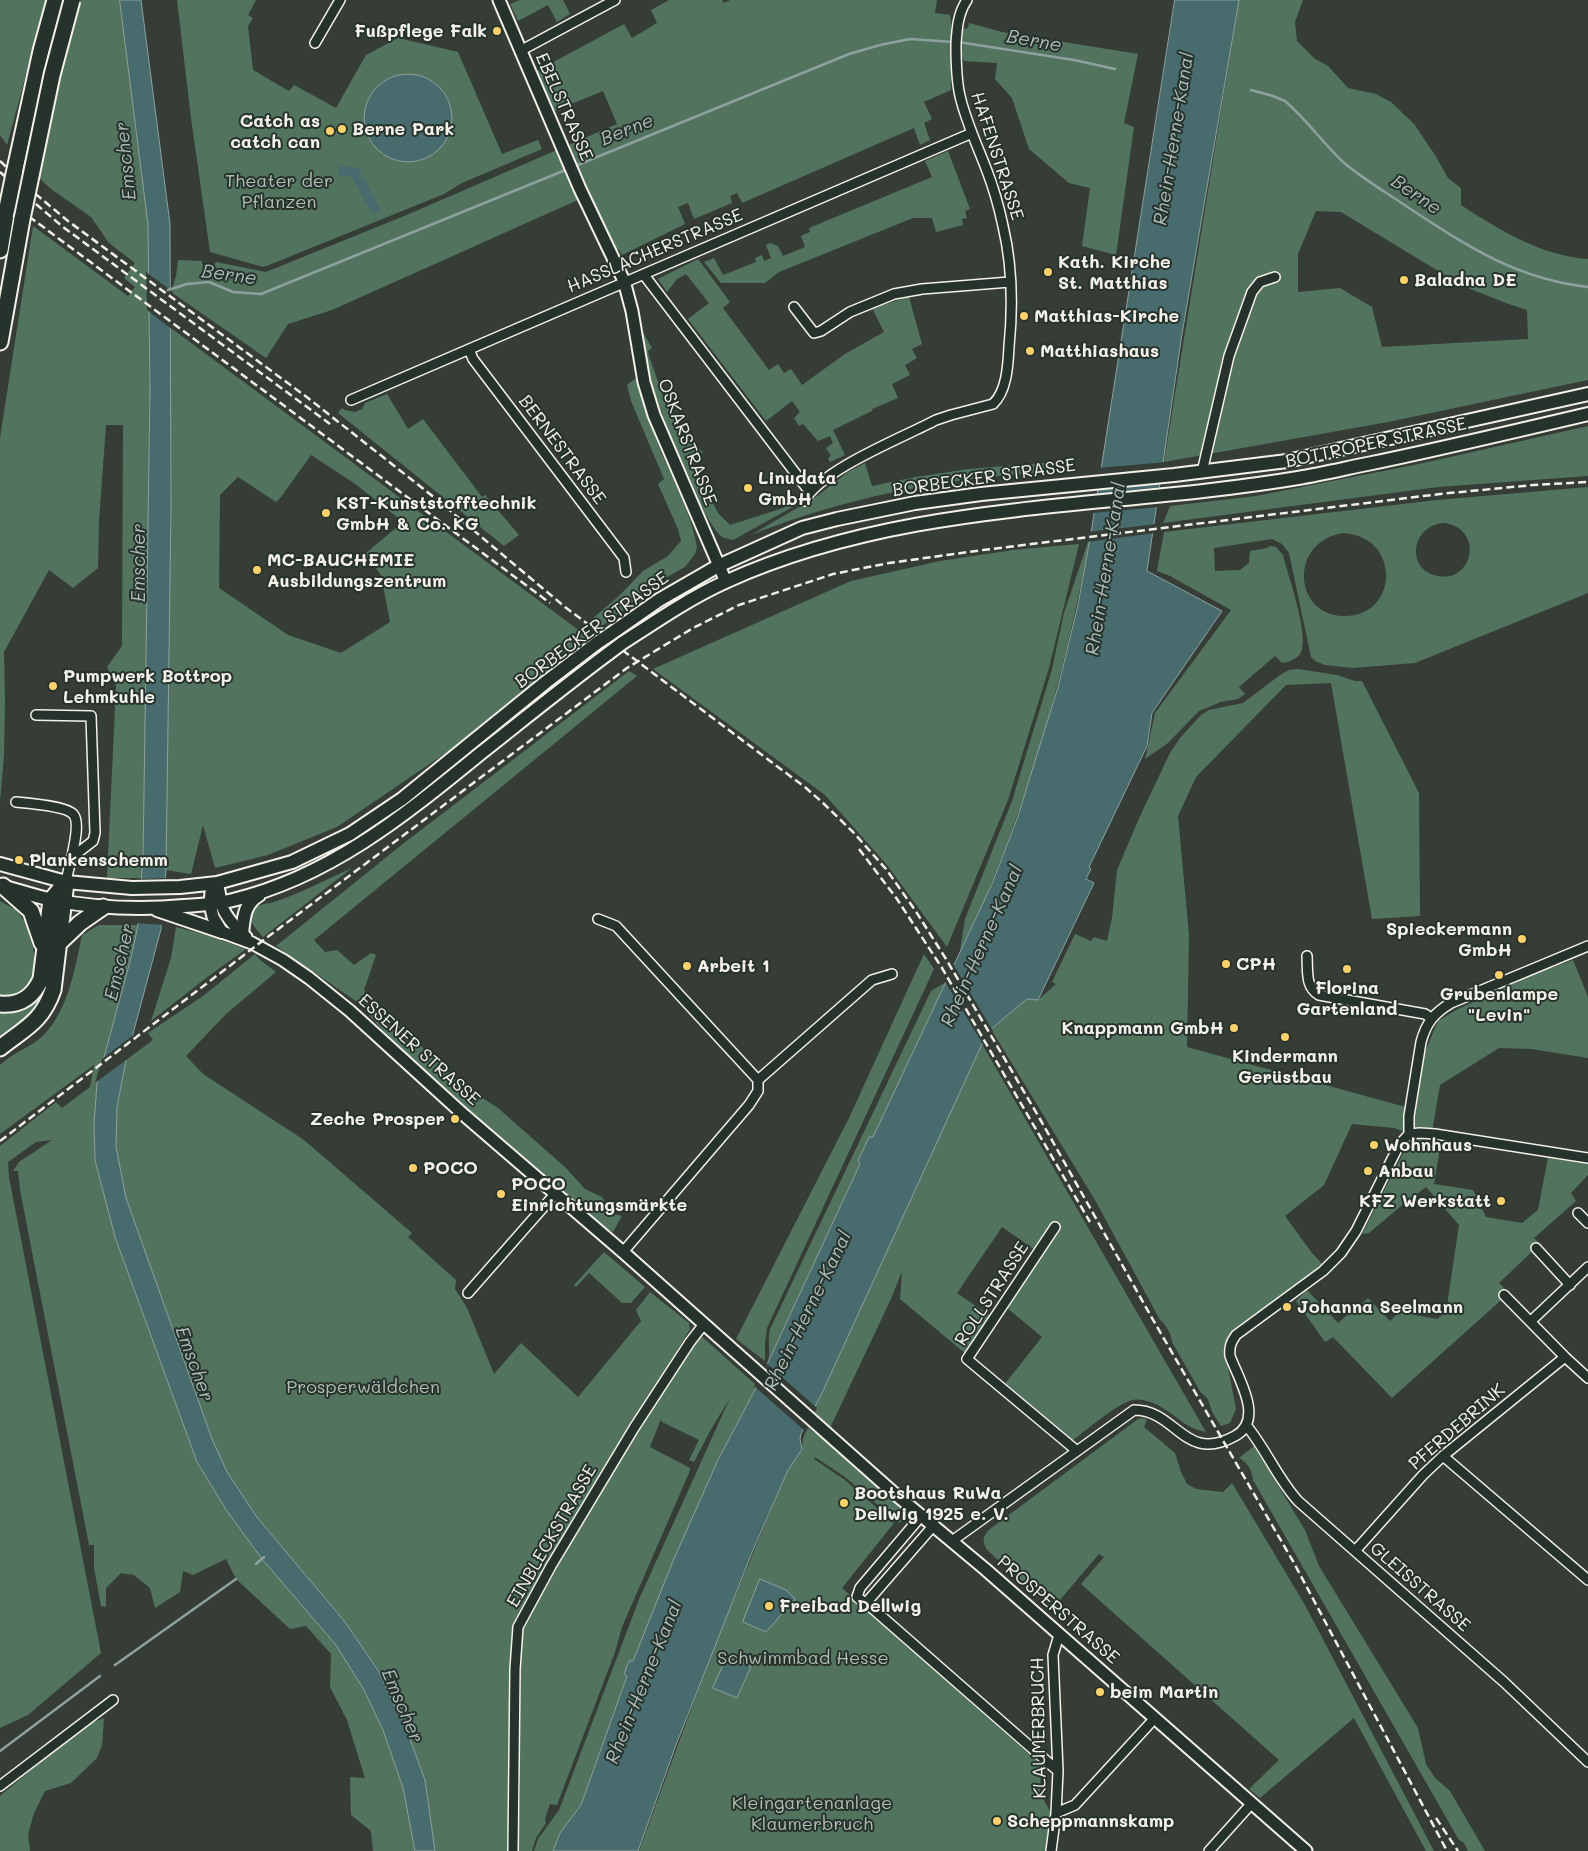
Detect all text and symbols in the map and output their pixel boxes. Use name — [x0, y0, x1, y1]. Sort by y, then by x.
place label: Fußpflege Falk — [354, 20, 487, 42]
marker: Fußpflege Falk — [491, 25, 503, 37]
water label: Berne — [1005, 25, 1063, 57]
street label: EBELSTRASSE — [531, 50, 597, 164]
water label: Rhein-Herne-Kanal — [1149, 51, 1199, 227]
street label: HAFENSTRASSE — [966, 89, 1028, 223]
water label: Berne — [597, 109, 657, 151]
place label: Catch as catch can — [230, 110, 320, 152]
place label: Berne Park — [352, 118, 454, 140]
water label: Emscher — [111, 121, 141, 201]
marker: Berne Park — [336, 123, 348, 135]
marker: Catch as catch can — [324, 125, 336, 137]
park label: Theater der Pflanzen — [225, 170, 333, 212]
water label: Berne — [1387, 170, 1445, 220]
street label: HASSLACHERSTRASSE — [564, 204, 746, 298]
place label: Kath. Kirche St. Matthias — [1058, 251, 1171, 294]
water label: Berne — [200, 260, 258, 290]
marker: Kath. Kirche St. Matthias — [1042, 266, 1054, 278]
place label: Baladna DE — [1414, 269, 1517, 291]
marker: Baladna DE — [1398, 274, 1410, 286]
place label: Matthias-Kirche — [1034, 305, 1179, 327]
marker: Matthias-Kirche — [1018, 310, 1030, 322]
place label: Matthiashaus — [1040, 340, 1159, 362]
marker: Matthiashaus — [1024, 345, 1036, 357]
street label: OSKARSTRASSE — [653, 376, 721, 508]
street label: BERNESTRASSE — [514, 391, 610, 509]
street label: BOTTROPER STRASSE — [1283, 413, 1469, 473]
street label: BORBECKER STRASSE — [891, 454, 1077, 502]
place label: Linudata GmbH — [758, 467, 837, 509]
water label: Rhein-Herne-Kanal — [1081, 481, 1131, 657]
marker: Linudata GmbH — [742, 482, 754, 494]
place label: KST-Kunststofftechnik GmbH & Co. KG — [336, 492, 536, 534]
marker: KST-Kunststofftechnik GmbH & Co. KG — [320, 507, 332, 519]
water label: Emscher — [128, 524, 150, 602]
place label: MC-BAUCHEMIE Ausbildungszentrum — [267, 549, 446, 592]
marker: MC-BAUCHEMIE Ausbildungszentrum — [251, 564, 263, 576]
street label: BORBECKER STRASSE — [511, 567, 673, 693]
place label: Pumpwerk Bottrop Lehmkuhle — [63, 665, 232, 708]
marker: Pumpwerk Bottrop Lehmkuhle — [47, 680, 59, 692]
place label: Plankenschemm — [29, 849, 168, 871]
marker: Plankenschemm — [13, 854, 25, 866]
water label: Rhein-Herne-Kanal — [936, 862, 1028, 1030]
place label: Spieckermann GmbH — [1386, 918, 1512, 961]
water label: Emscher — [100, 921, 140, 1003]
marker: Spieckermann GmbH — [1516, 933, 1528, 945]
place label: CPH — [1236, 953, 1276, 975]
place label: Arbeit 1 — [697, 955, 770, 977]
marker: CPH — [1220, 958, 1232, 970]
marker: Arbeit 1 — [681, 960, 693, 972]
marker: Florina Gartenland — [1341, 963, 1353, 975]
marker: Grubenlampe "Levin" — [1493, 969, 1505, 981]
place label: Florina Gartenland — [1297, 977, 1397, 1020]
place label: Grubenlampe "Levin" — [1440, 983, 1558, 1026]
street label: ESSENER STRASSE — [354, 990, 484, 1110]
place label: Knappmann GmbH — [1062, 1017, 1224, 1039]
marker: Knappmann GmbH — [1228, 1022, 1240, 1034]
marker: Kindermann Gerüstbau — [1279, 1031, 1291, 1043]
place label: Kindermann Gerüstbau — [1232, 1045, 1338, 1088]
place label: Zeche Prosper — [310, 1108, 445, 1130]
marker: Zeche Prosper — [449, 1113, 461, 1125]
place label: Wohnhaus — [1384, 1134, 1472, 1156]
marker: Wohnhaus — [1368, 1139, 1380, 1151]
place label: POCO — [423, 1157, 478, 1179]
place label: Anbau — [1378, 1160, 1434, 1182]
marker: POCO — [407, 1162, 419, 1174]
marker: Anbau — [1362, 1165, 1374, 1177]
place label: POCO Einrichtungsmärkte — [511, 1173, 687, 1216]
marker: POCO Einrichtungsmärkte — [495, 1188, 507, 1200]
place label: KFZ Werkstatt — [1359, 1190, 1491, 1212]
marker: KFZ Werkstatt — [1495, 1195, 1507, 1207]
water label: Rhein-Herne-Kanal — [759, 1228, 857, 1394]
street label: ROLLSTRASSE — [950, 1238, 1034, 1350]
place label: Johanna Seelmann — [1297, 1296, 1463, 1318]
marker: Johanna Seelmann — [1281, 1301, 1293, 1313]
water label: Emscher — [170, 1323, 218, 1405]
park label: Prosperwäldchen — [286, 1376, 440, 1398]
street label: PFERDEBRINK — [1404, 1379, 1510, 1475]
street label: EINBLECKSTRASSE — [502, 1461, 602, 1611]
place label: Bootshaus RuWa Dellwig 1925 e. V. — [854, 1482, 1009, 1525]
marker: Bootshaus RuWa Dellwig 1925 e. V. — [838, 1497, 850, 1509]
street label: GLEISSTRASSE — [1365, 1538, 1475, 1636]
street label: PROSPERSTRASSE — [993, 1551, 1123, 1669]
place label: Freibad Dellwig — [779, 1595, 921, 1617]
water label: Rhein-Herne-Kanal — [601, 1597, 687, 1767]
marker: Freibad Dellwig — [763, 1600, 775, 1612]
park label: Schwimmbad Hesse — [717, 1647, 889, 1669]
street label: KLAUMERBRUCH — [1027, 1657, 1051, 1799]
water label: Emscher — [376, 1665, 428, 1747]
place label: beim Martin — [1110, 1681, 1218, 1703]
marker: beim Martin — [1094, 1686, 1106, 1698]
park label: Kleingartenanlage Klaumerbruch — [732, 1792, 892, 1835]
place label: Scheppmannskamp — [1007, 1810, 1174, 1832]
marker: Scheppmannskamp — [991, 1815, 1003, 1827]

